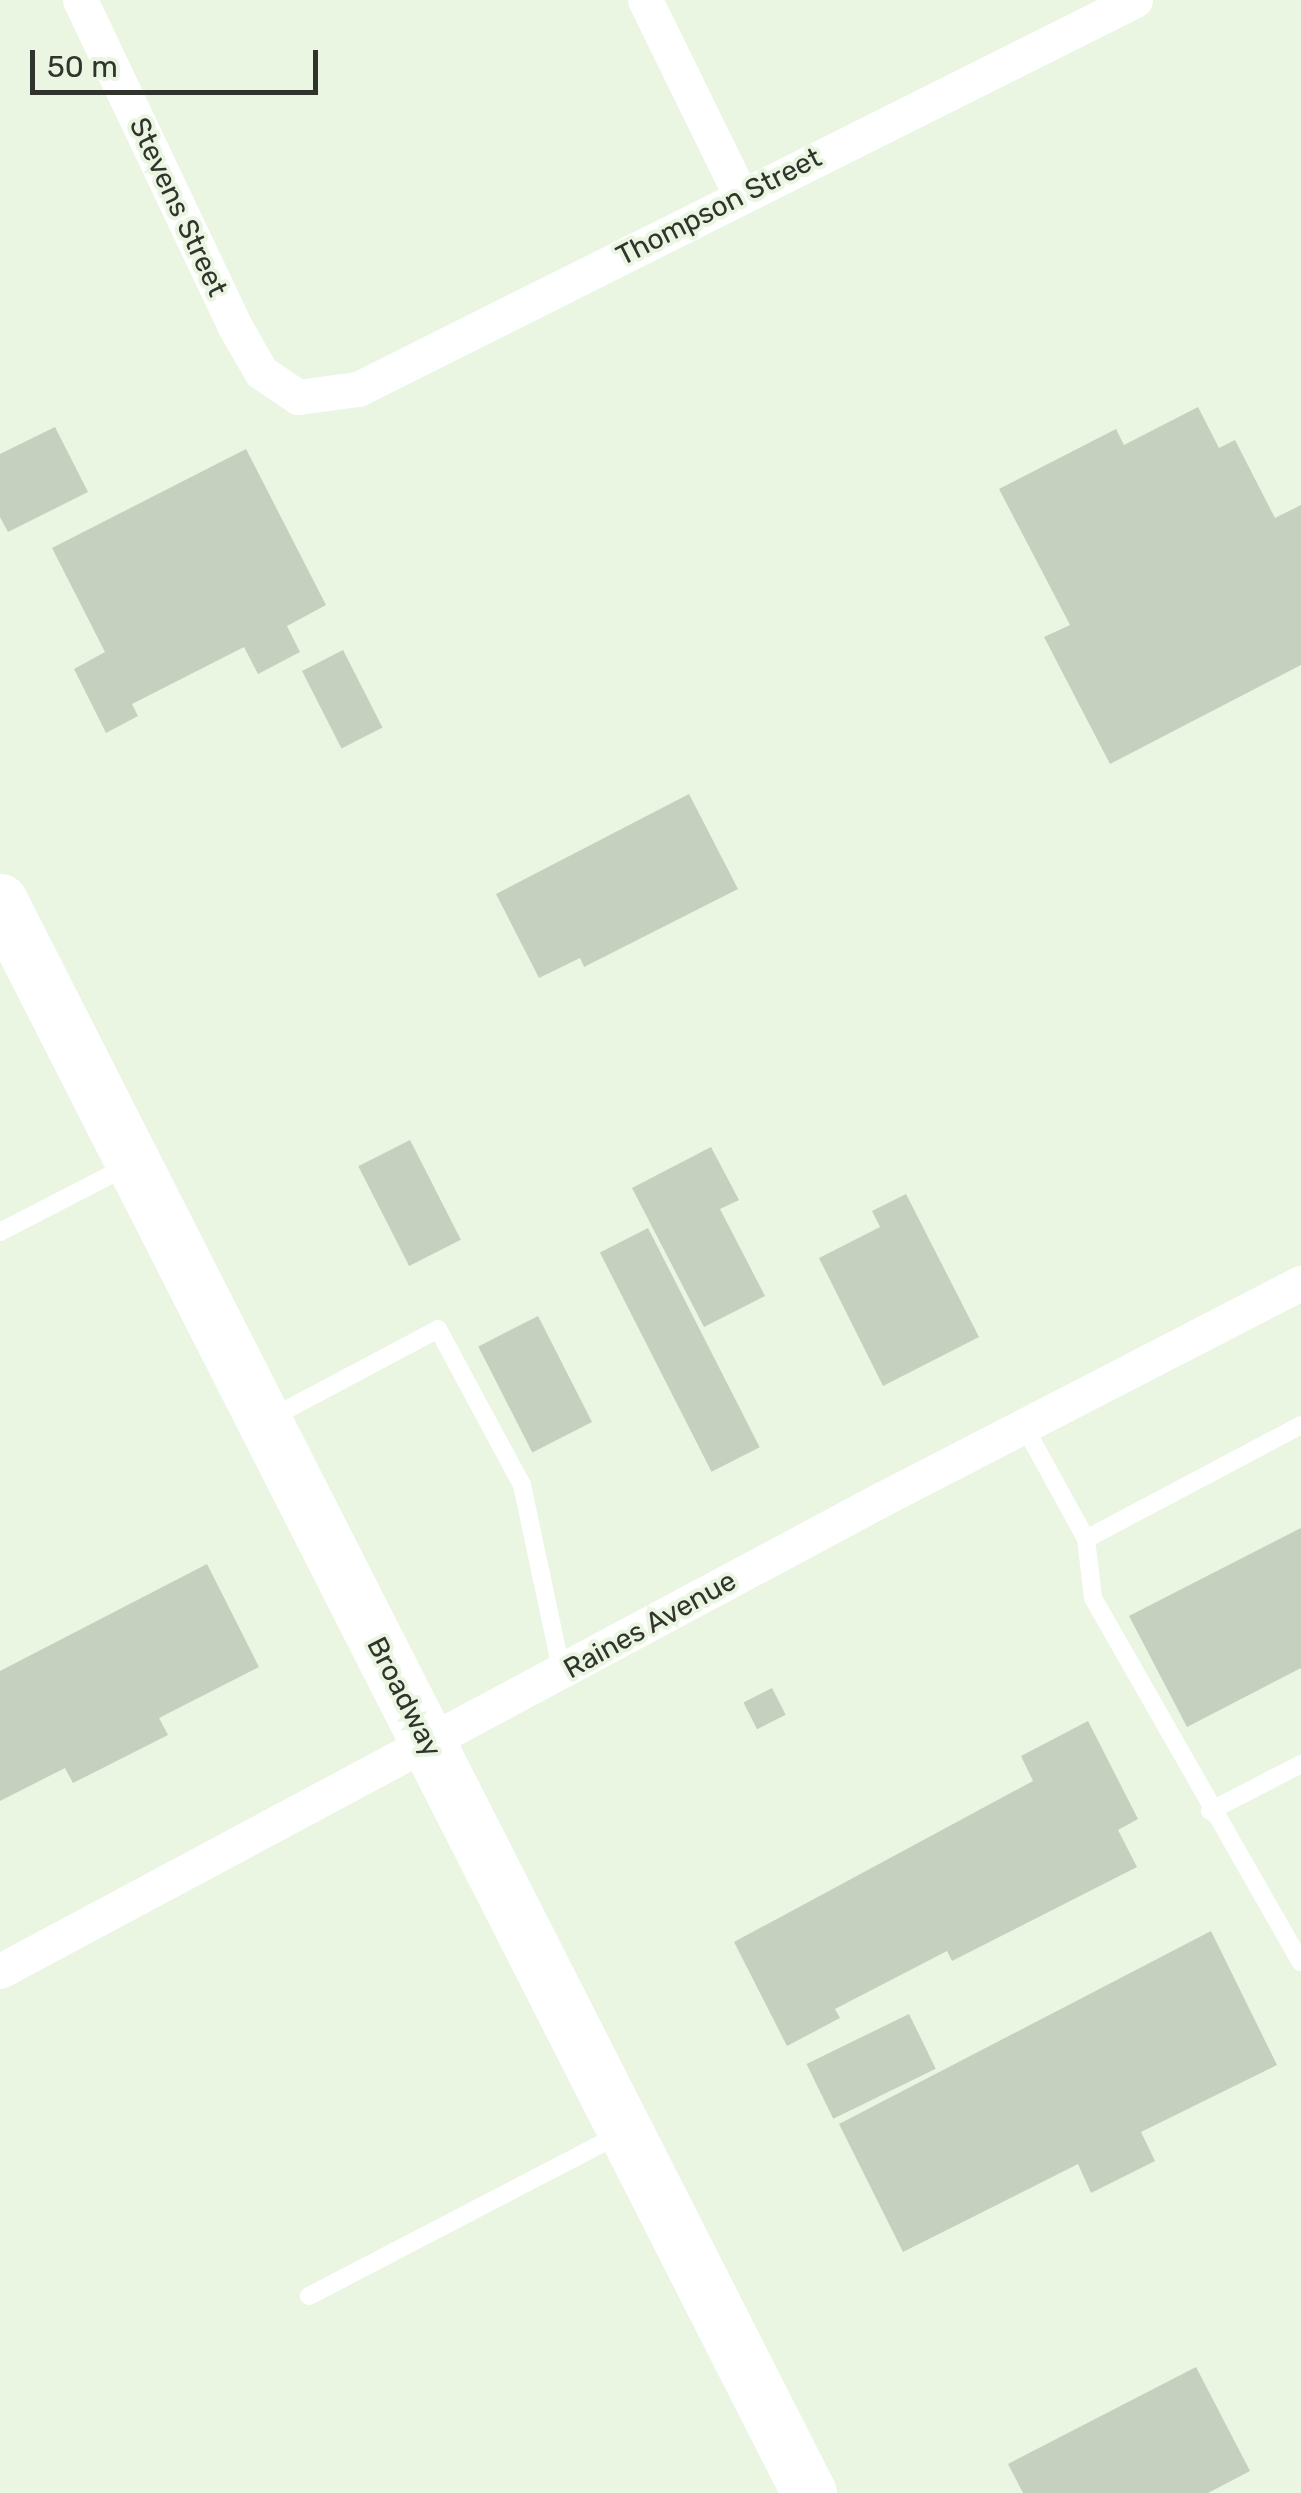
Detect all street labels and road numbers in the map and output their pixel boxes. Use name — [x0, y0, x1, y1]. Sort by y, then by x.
street label: Stevens Street — [122, 112, 234, 302]
street label: Thompson Street — [611, 141, 827, 273]
street label: Raines Avenue — [558, 1564, 742, 1686]
street label: Broadway — [360, 1632, 448, 1762]

